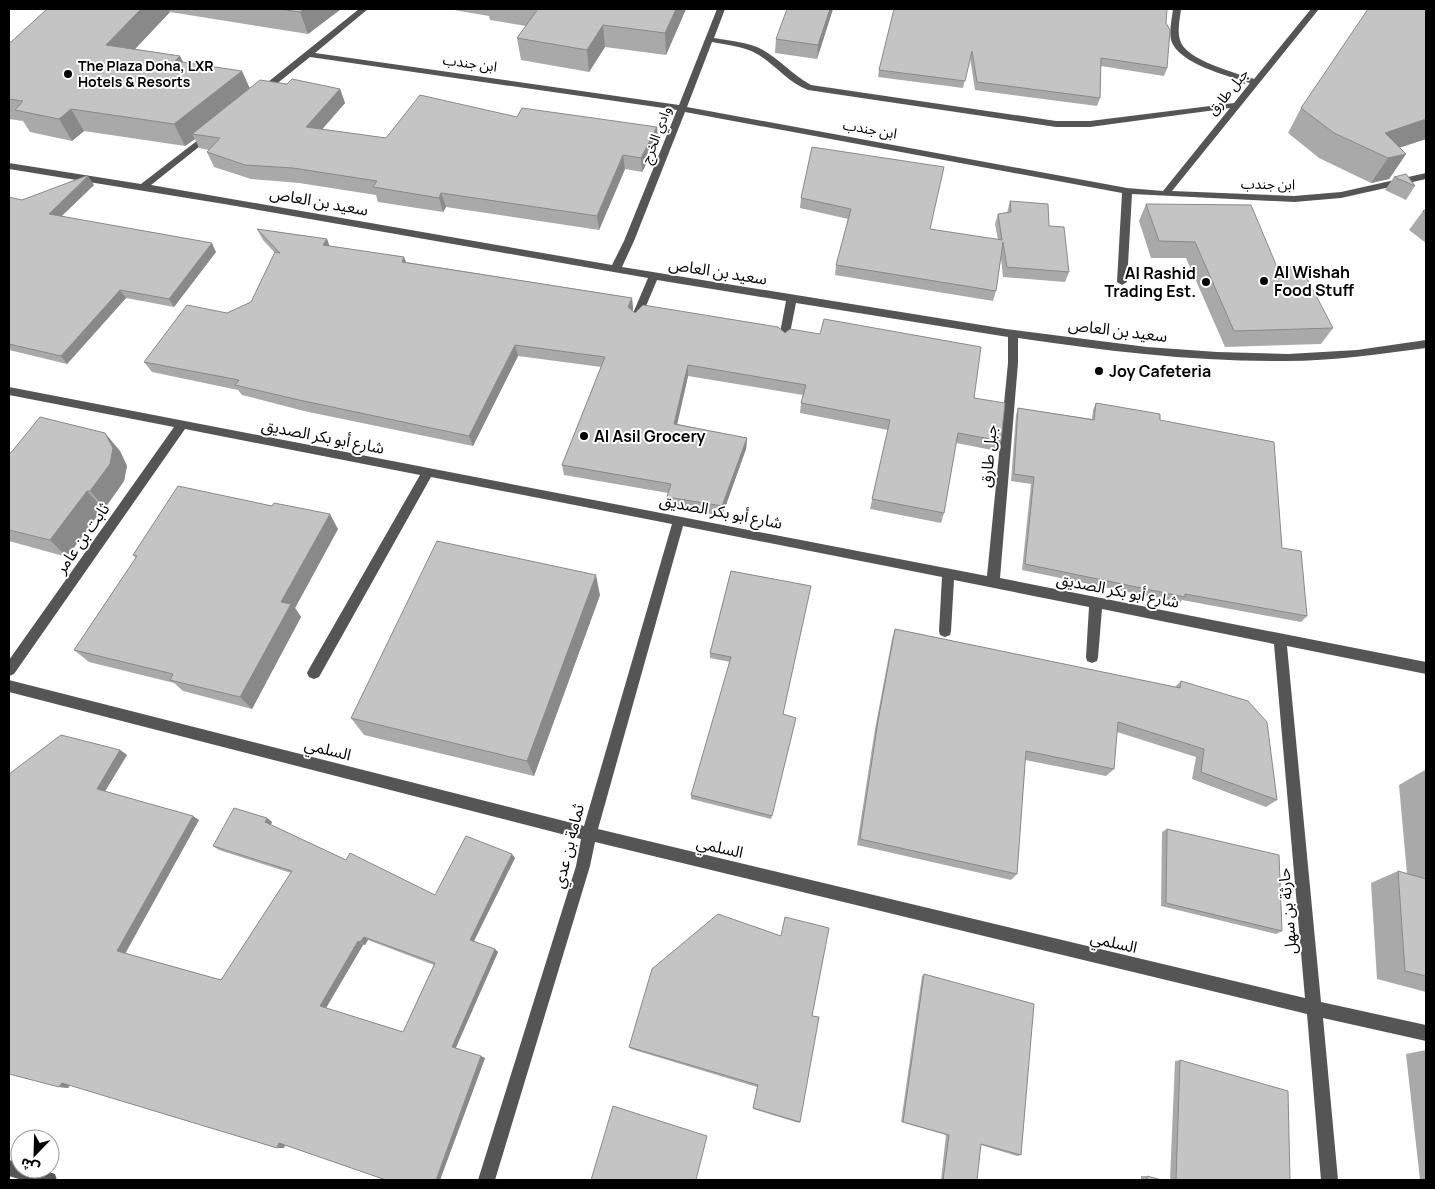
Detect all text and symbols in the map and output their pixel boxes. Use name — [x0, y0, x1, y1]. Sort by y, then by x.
street label: ابن جندب — [442, 49, 498, 76]
place label: The Plaza Doha, LXR Hotels & Resorts — [78, 56, 214, 91]
street label: جبل طارق — [1203, 64, 1252, 119]
marker: The Plaza Doha, LXR Hotels & Resorts — [62, 68, 74, 80]
street label: وادي الخرج — [636, 103, 677, 167]
street label: ابن جندب — [842, 114, 899, 143]
street label: ابن جندب — [1241, 174, 1295, 193]
street label: سعيد بن العاص — [268, 182, 370, 220]
street label: سعيد بن العاص — [667, 252, 769, 290]
place label: Al Wishah Food Stuff — [1274, 261, 1354, 301]
place label: Al Rashid Trading Est. — [1104, 262, 1196, 302]
marker: Al Wishah Food Stuff — [1258, 275, 1270, 287]
marker: Al Rashid Trading Est. — [1200, 276, 1212, 288]
street label: سعيد بن العاص — [1067, 313, 1169, 347]
place label: Joy Cafeteria — [1109, 360, 1211, 382]
marker: Joy Cafeteria — [1093, 365, 1105, 377]
street label: شارع أبو بكر الصديق — [259, 413, 386, 461]
street label: جبل طارق — [974, 424, 1002, 488]
place label: Al Asil Grocery — [594, 425, 706, 447]
marker: Al Asil Grocery — [578, 430, 590, 442]
street label: شارع أبو بكر الصديق — [657, 488, 784, 536]
street label: ثابت بن عامر — [49, 498, 114, 578]
street label: شارع أبو بكر الصديق — [1054, 567, 1181, 615]
street label: السلمي — [302, 733, 354, 767]
street label: ثمامة بن عدي — [547, 801, 591, 891]
street label: السلمي — [694, 831, 746, 865]
street label: حارثة بن سهل — [1272, 867, 1302, 955]
street label: السلمي — [1088, 926, 1140, 960]
north arrow — [10, 1129, 60, 1179]
text: ش — [17, 1154, 42, 1179]

